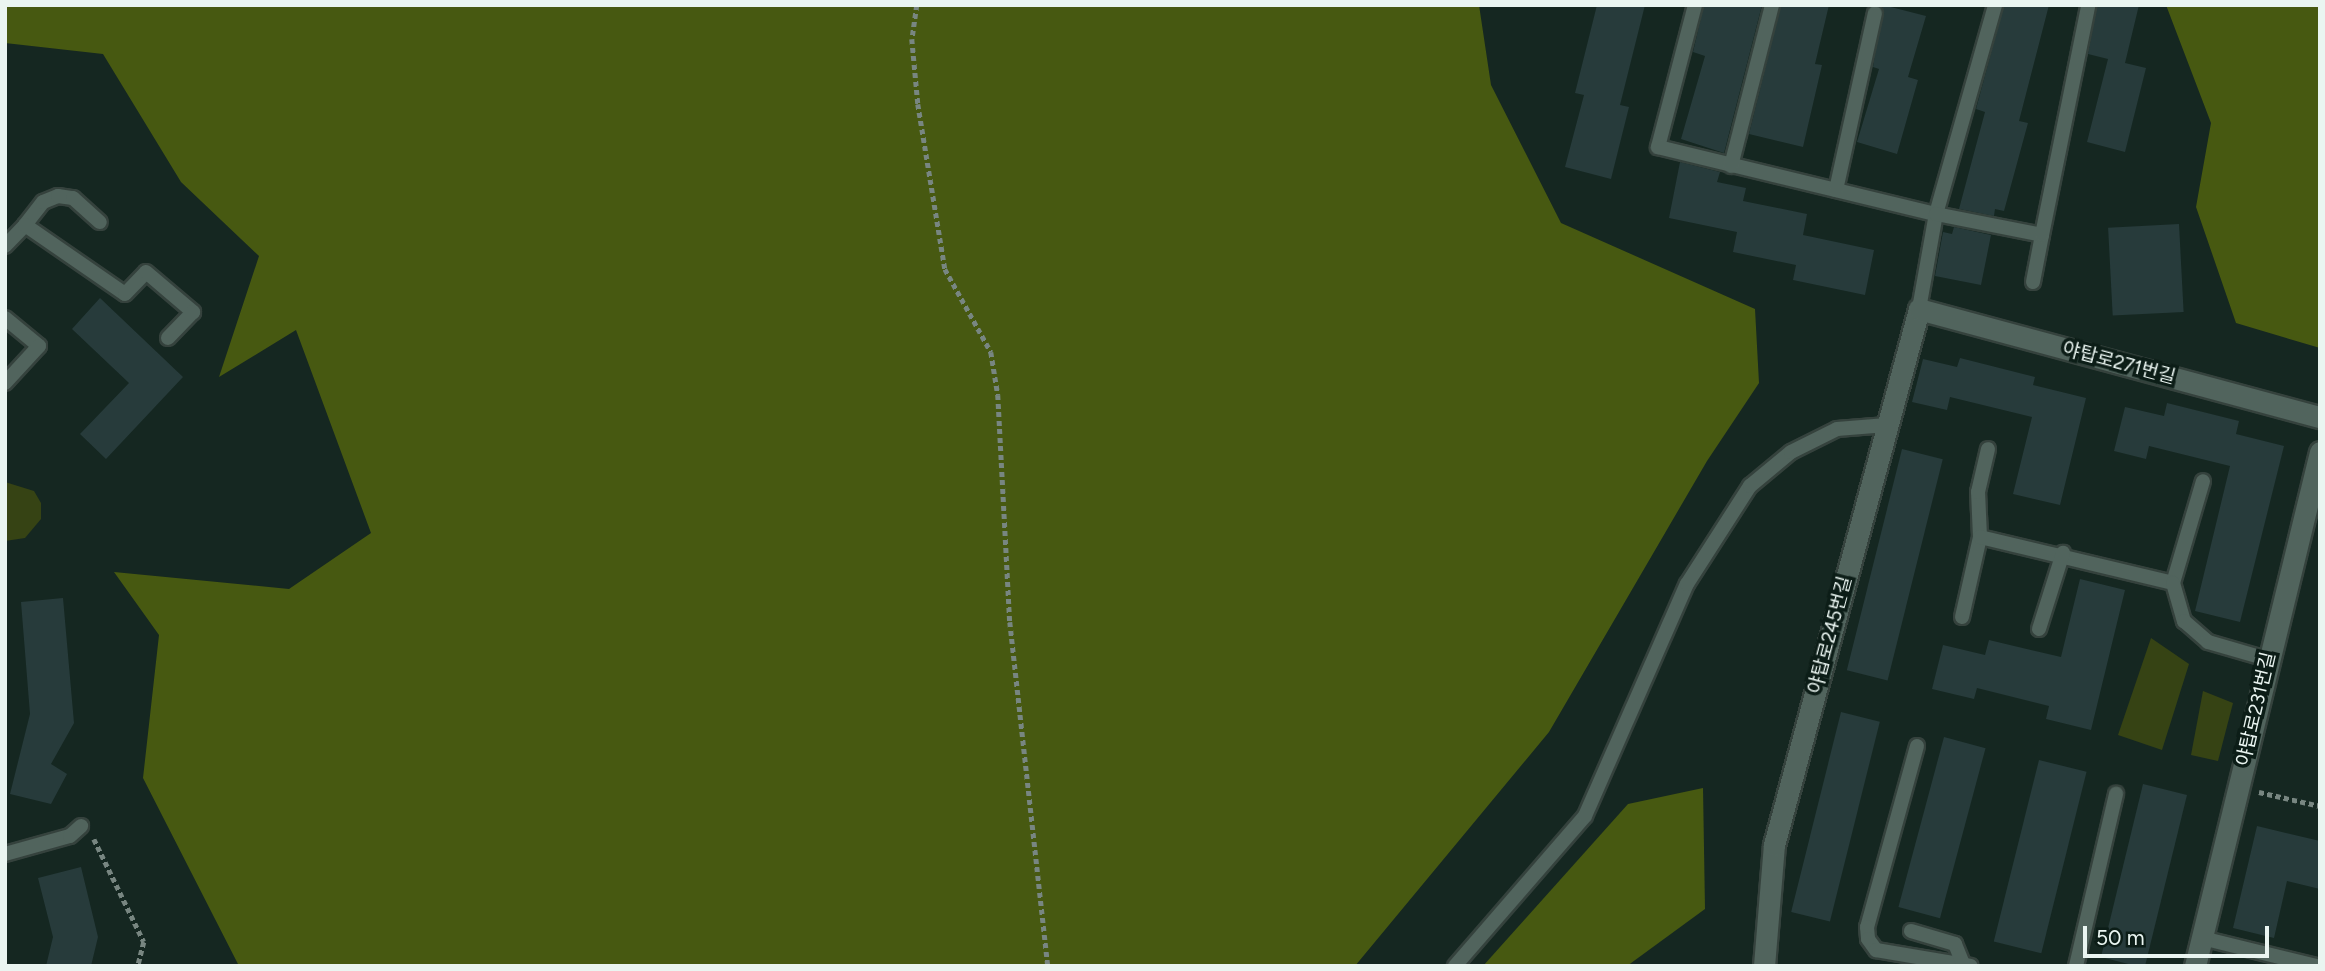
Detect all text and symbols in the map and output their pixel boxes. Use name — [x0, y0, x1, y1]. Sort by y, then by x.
street label: 야탑로271번길 — [2060, 337, 2178, 389]
street label: 야탑로245번길 — [1803, 574, 1857, 696]
street label: 야탑로231번길 — [2232, 650, 2280, 768]
scale bar — [2087, 912, 2272, 956]
text: 50 m — [2096, 925, 2145, 950]

